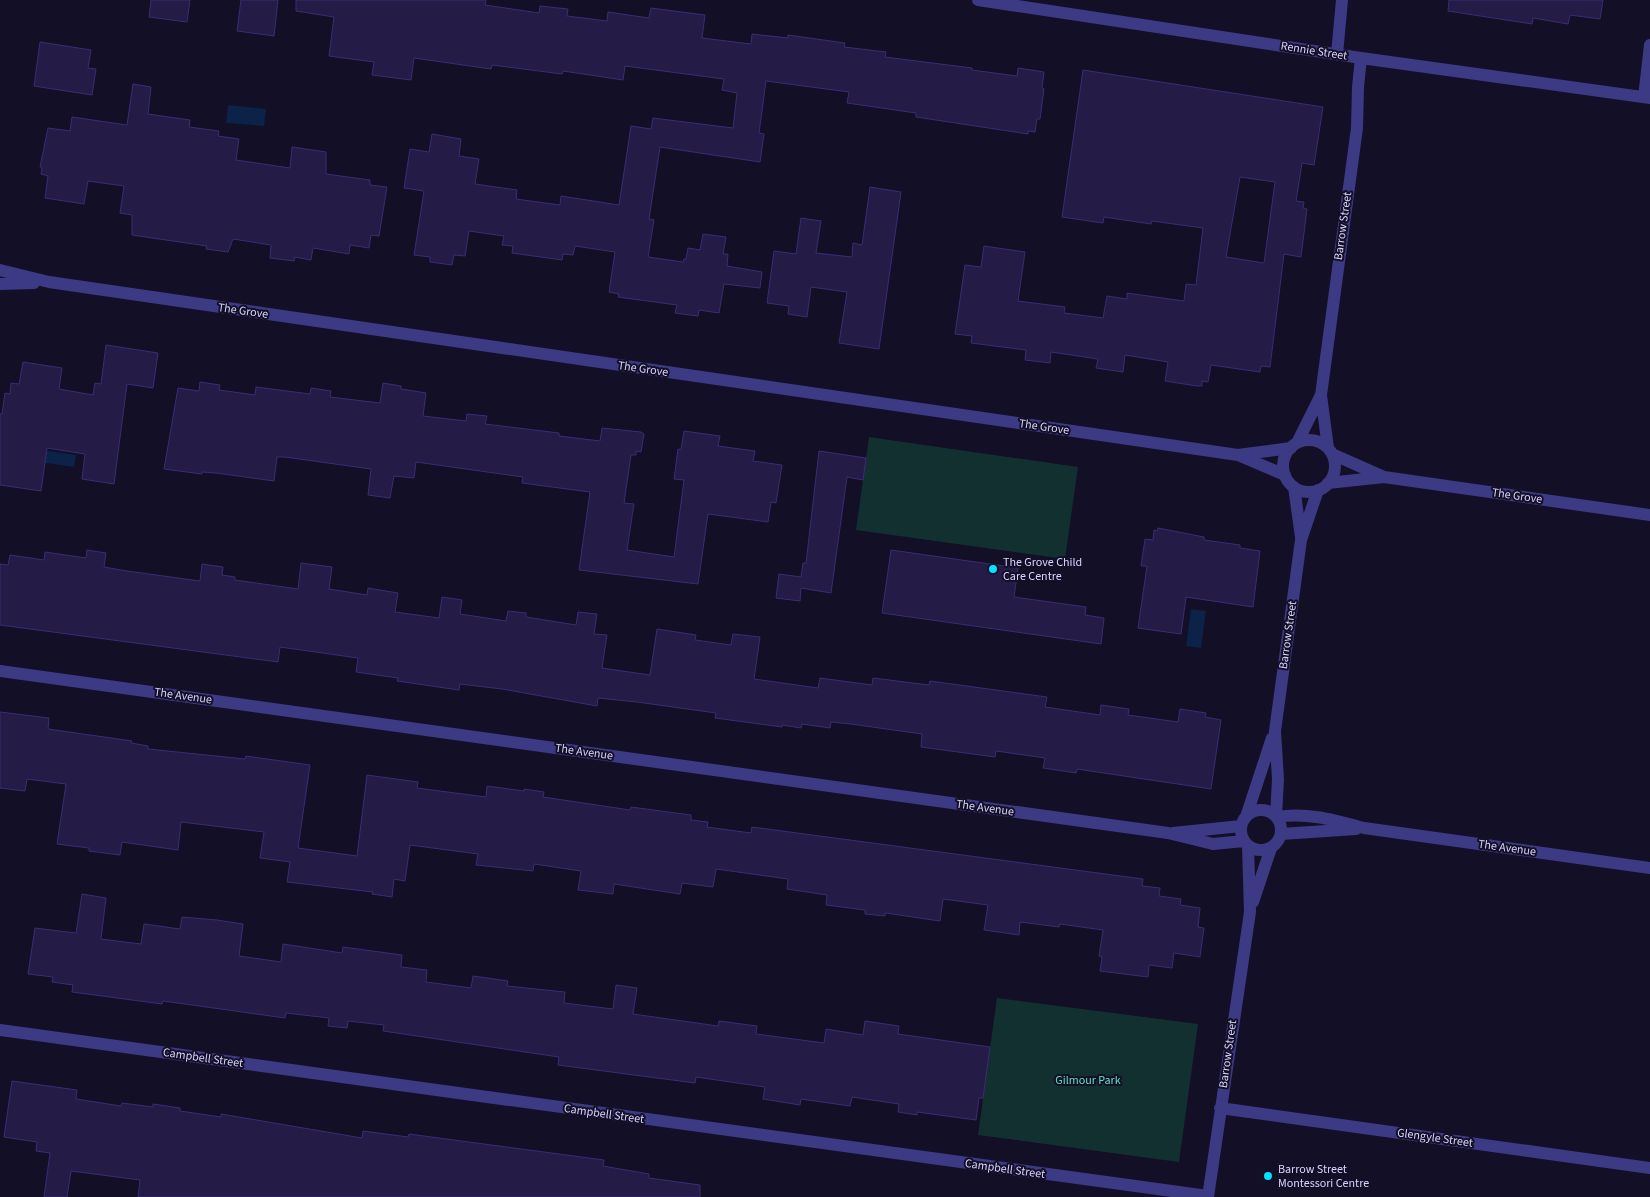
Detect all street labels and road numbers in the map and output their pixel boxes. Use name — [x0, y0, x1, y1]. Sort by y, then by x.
street label: Rennie Street — [1279, 37, 1349, 65]
street label: Barrow Street — [1330, 191, 1356, 261]
street label: The Grove — [217, 299, 269, 323]
street label: The Grove — [617, 357, 669, 381]
street label: The Grove — [1018, 415, 1070, 439]
street label: The Grove — [1491, 484, 1543, 508]
street label: Barrow Street — [1275, 600, 1301, 670]
street label: The Avenue — [153, 684, 213, 708]
street label: The Avenue — [554, 740, 614, 764]
street label: The Avenue — [955, 796, 1015, 820]
street label: The Avenue — [1477, 836, 1537, 860]
street label: Barrow Street — [1215, 1019, 1241, 1089]
street label: Campbell Street — [162, 1044, 244, 1072]
street label: Campbell Street — [563, 1100, 645, 1128]
street label: Glengyle Street — [1396, 1124, 1474, 1152]
street label: Campbell Street — [964, 1155, 1046, 1183]

